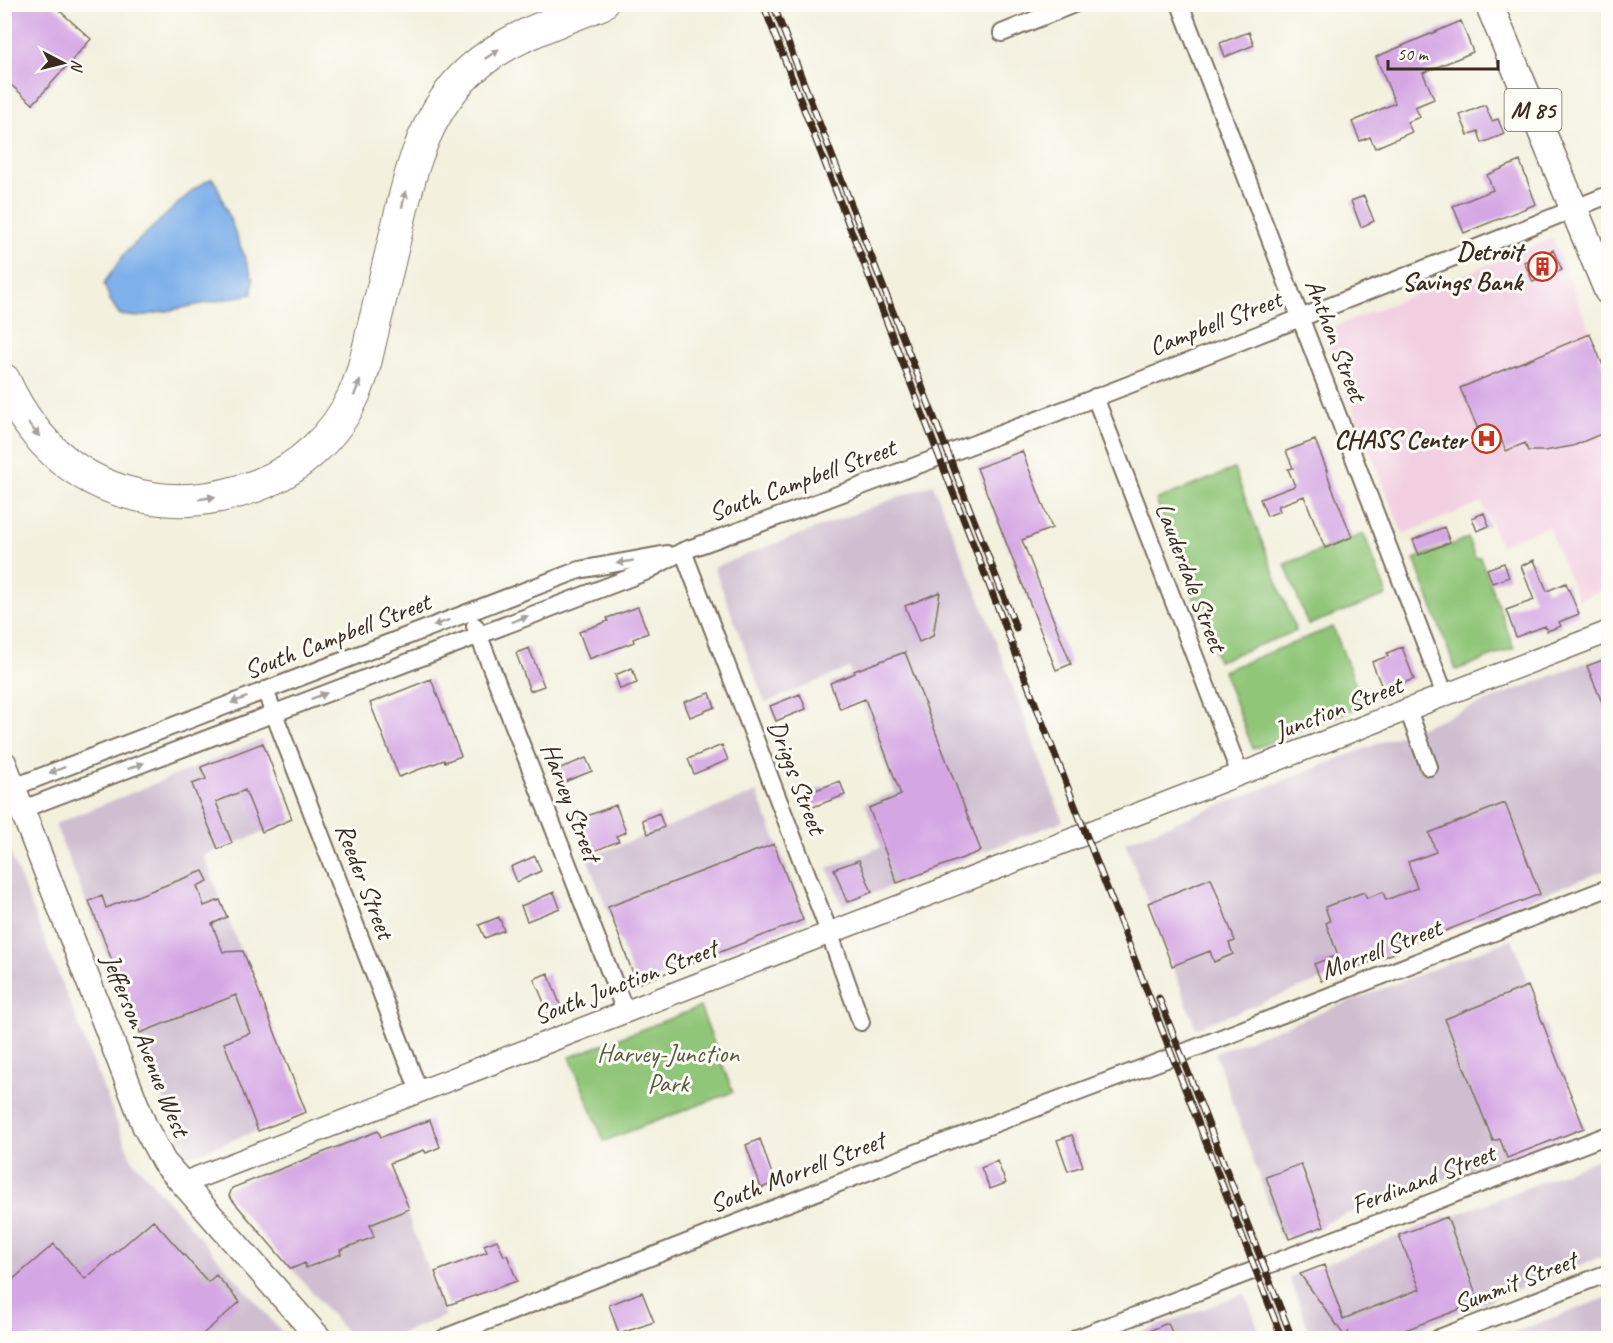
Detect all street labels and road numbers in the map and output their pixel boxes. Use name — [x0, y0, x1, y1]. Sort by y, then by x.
road number: M 85 — [1504, 89, 1562, 131]
street label: Anthon Street — [1298, 274, 1375, 408]
street label: Campbell Street — [1144, 282, 1288, 363]
street label: South Campbell Street — [704, 430, 902, 529]
street label: Lauderdale Street — [1147, 498, 1235, 658]
street label: South Campbell Street — [239, 585, 437, 687]
street label: Junction Street — [1267, 668, 1409, 748]
street label: Driggs Street — [760, 715, 835, 841]
street label: Harvey Street — [533, 738, 610, 869]
street label: Reeder Street — [328, 819, 403, 946]
street label: Morrell Street — [1316, 910, 1448, 987]
street label: South Junction Street — [529, 931, 724, 1032]
street label: Jefferson Avenue West — [94, 947, 199, 1143]
street label: South Morrell Street — [705, 1122, 892, 1220]
street label: Ferdinand Street — [1347, 1136, 1502, 1221]
street label: Summit Street — [1449, 1242, 1584, 1320]

